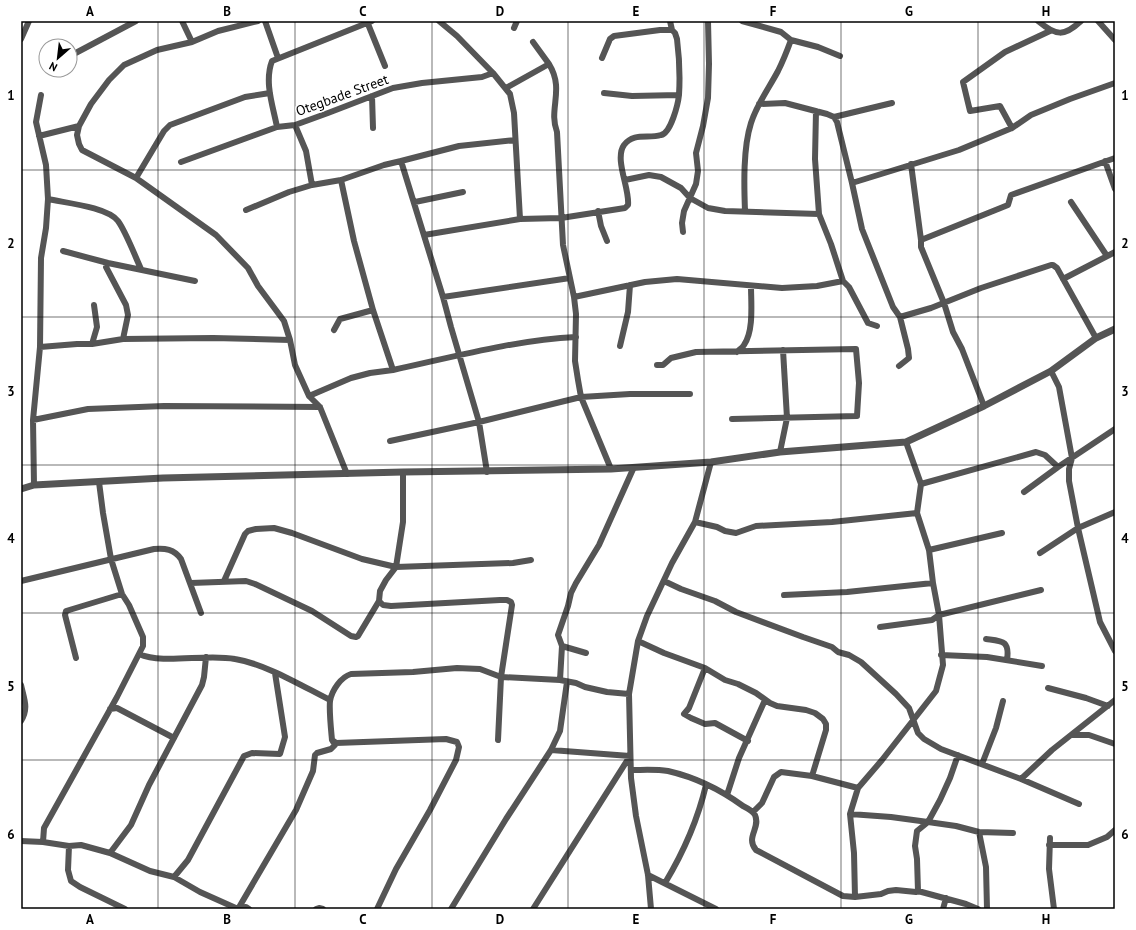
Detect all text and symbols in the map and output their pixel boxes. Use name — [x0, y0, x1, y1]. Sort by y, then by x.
text: A — [86, 3, 94, 20]
text: B — [223, 3, 231, 20]
text: C — [359, 3, 367, 20]
text: D — [496, 3, 504, 20]
text: E — [633, 3, 640, 20]
text: F — [770, 3, 777, 20]
text: G — [905, 3, 913, 20]
text: H — [1042, 3, 1050, 20]
north arrow — [38, 38, 78, 78]
text: N — [47, 59, 60, 75]
street label: Otegbade Street — [293, 70, 391, 120]
text: 1 — [7, 87, 15, 104]
text: 1 — [1121, 87, 1129, 104]
text: 2 — [7, 235, 15, 252]
text: 2 — [1121, 235, 1129, 252]
text: 3 — [7, 383, 15, 400]
text: 3 — [1121, 383, 1129, 400]
text: 4 — [7, 530, 15, 547]
text: 4 — [1121, 530, 1129, 547]
text: 5 — [7, 678, 15, 695]
text: 5 — [1121, 678, 1129, 695]
text: 6 — [7, 826, 15, 843]
text: 6 — [1121, 826, 1129, 843]
text: A — [86, 911, 94, 928]
text: B — [223, 911, 231, 928]
text: C — [359, 911, 367, 928]
text: D — [496, 911, 504, 928]
text: E — [633, 911, 640, 928]
text: F — [770, 911, 777, 928]
text: G — [905, 911, 913, 928]
text: H — [1042, 911, 1050, 928]

